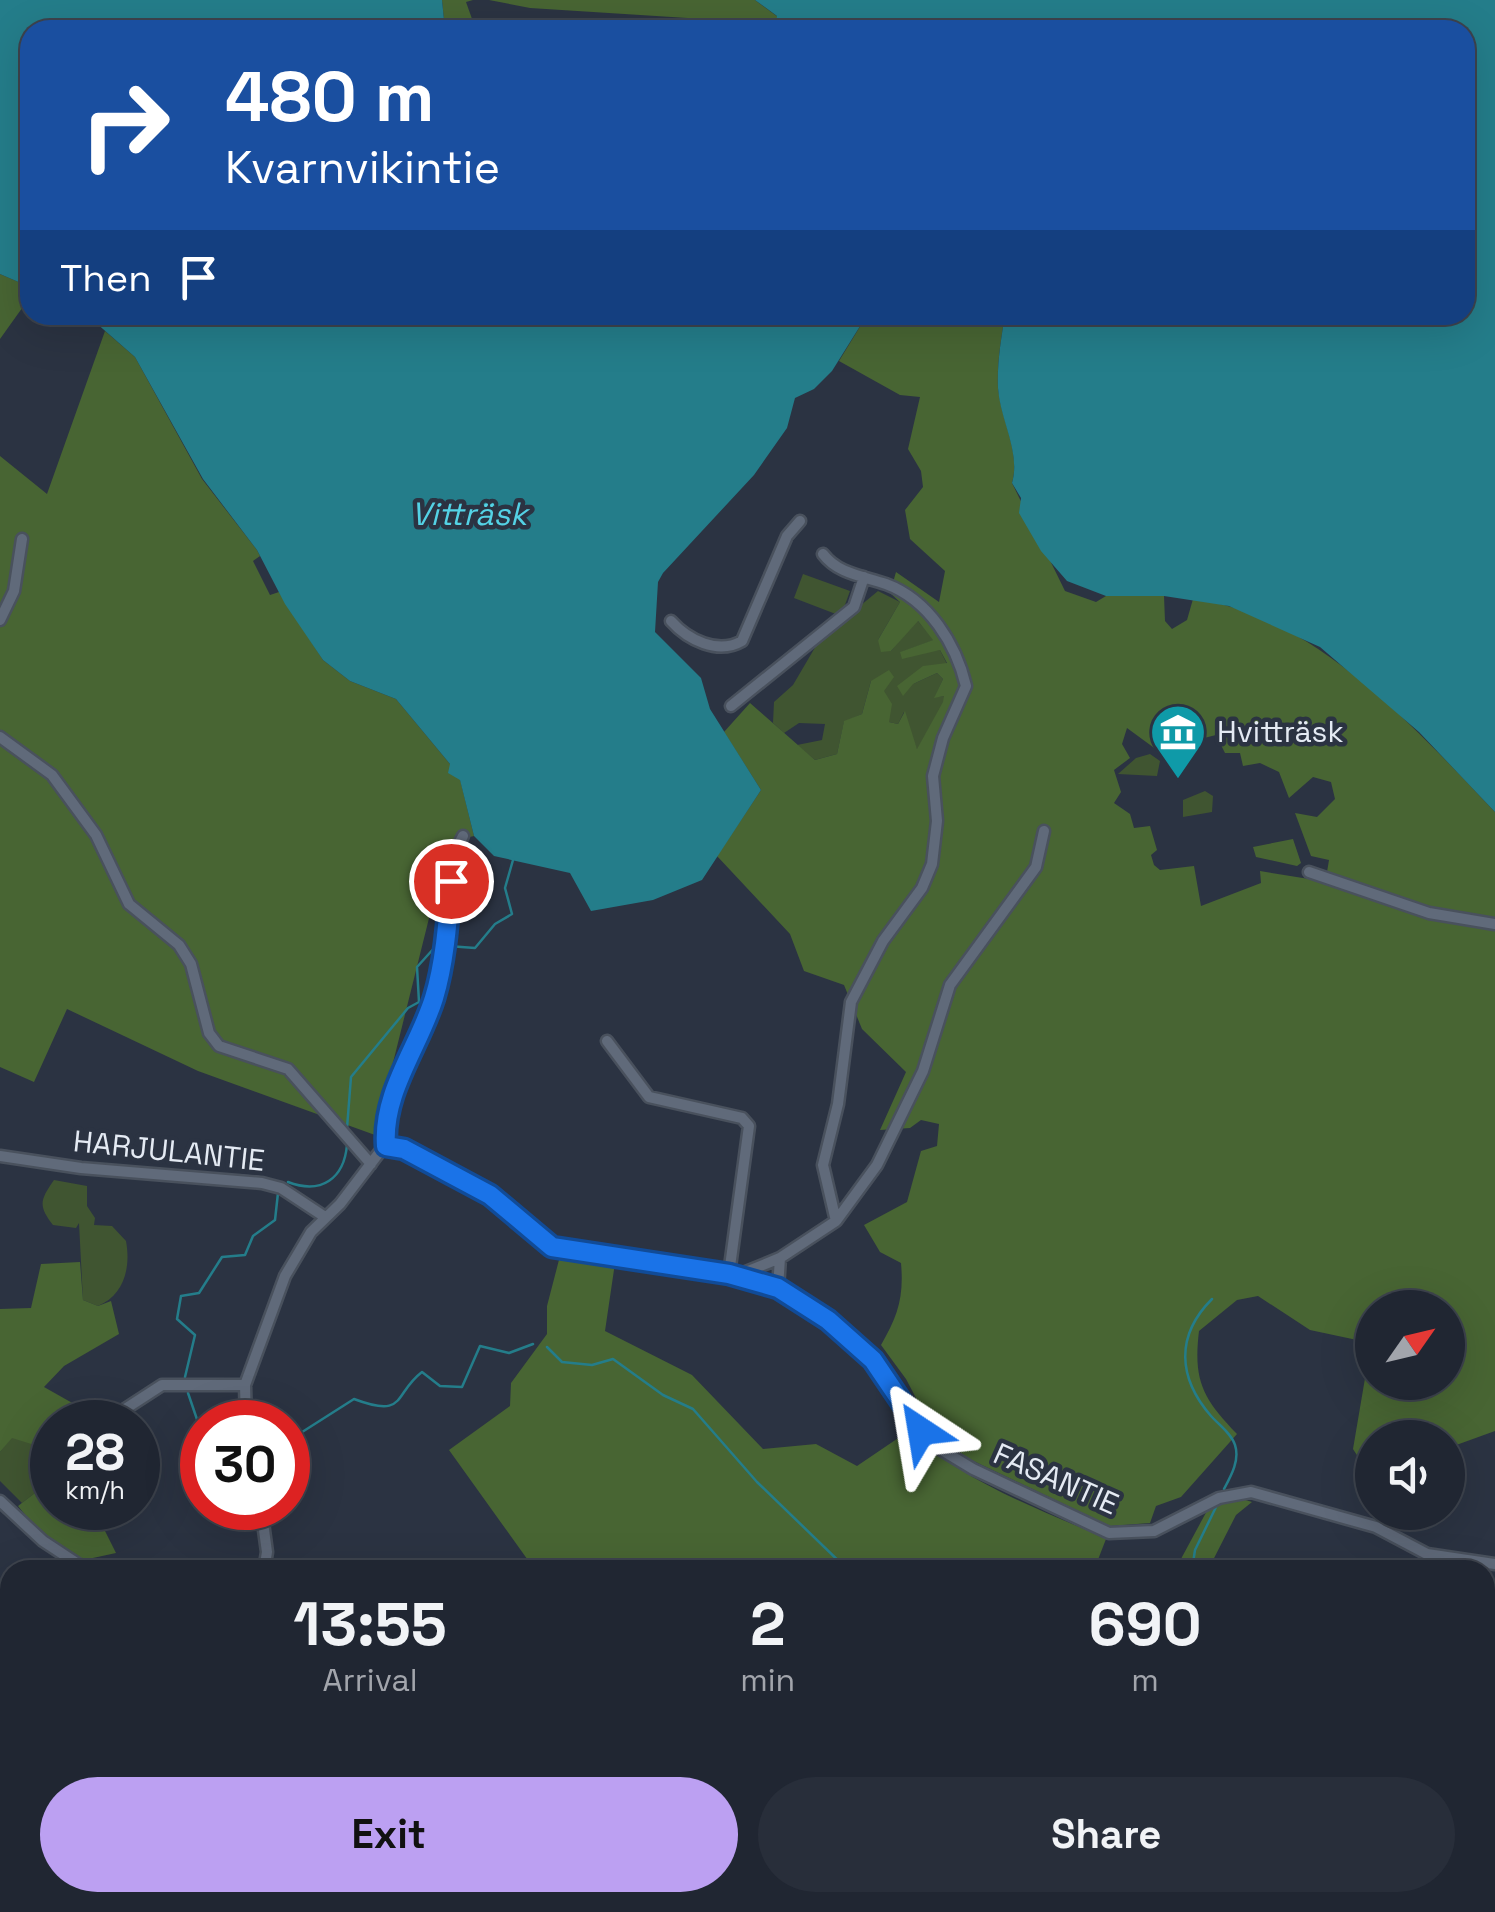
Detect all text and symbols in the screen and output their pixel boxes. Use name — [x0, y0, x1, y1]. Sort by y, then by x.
text: 480 m — [225, 52, 434, 141]
icon: right — [60, 60, 190, 190]
text: Kvarnvikintie — [225, 139, 500, 196]
icon: arrive — [171, 250, 226, 305]
text: Then — [60, 254, 151, 302]
water label: Vitträsk — [411, 494, 531, 534]
museum icon: Hvitträsk — [1148, 702, 1208, 781]
place label: Hvitträsk — [1217, 712, 1344, 751]
pin — [409, 839, 494, 924]
icon: arrive — [424, 854, 479, 909]
street label: HARJULANTIE — [71, 1121, 267, 1180]
north arrow — [1355, 1290, 1465, 1400]
map controls — [1355, 1290, 1465, 1530]
position arrow — [869, 1379, 973, 1483]
speed limit sign: 30 — [180, 1400, 310, 1530]
button: sound — [1355, 1420, 1465, 1530]
text: 28 — [65, 1421, 125, 1485]
street label: FASANTIE — [988, 1434, 1125, 1523]
text: km/h — [65, 1474, 125, 1506]
text: 13:55 — [293, 1586, 447, 1663]
text: 2 — [750, 1586, 786, 1663]
text: 690 — [1089, 1586, 1202, 1663]
text: Arrival — [323, 1660, 418, 1700]
text: min — [740, 1660, 795, 1700]
text: m — [1131, 1660, 1159, 1700]
button: Exit — [40, 1777, 738, 1892]
button: Share — [758, 1777, 1455, 1892]

